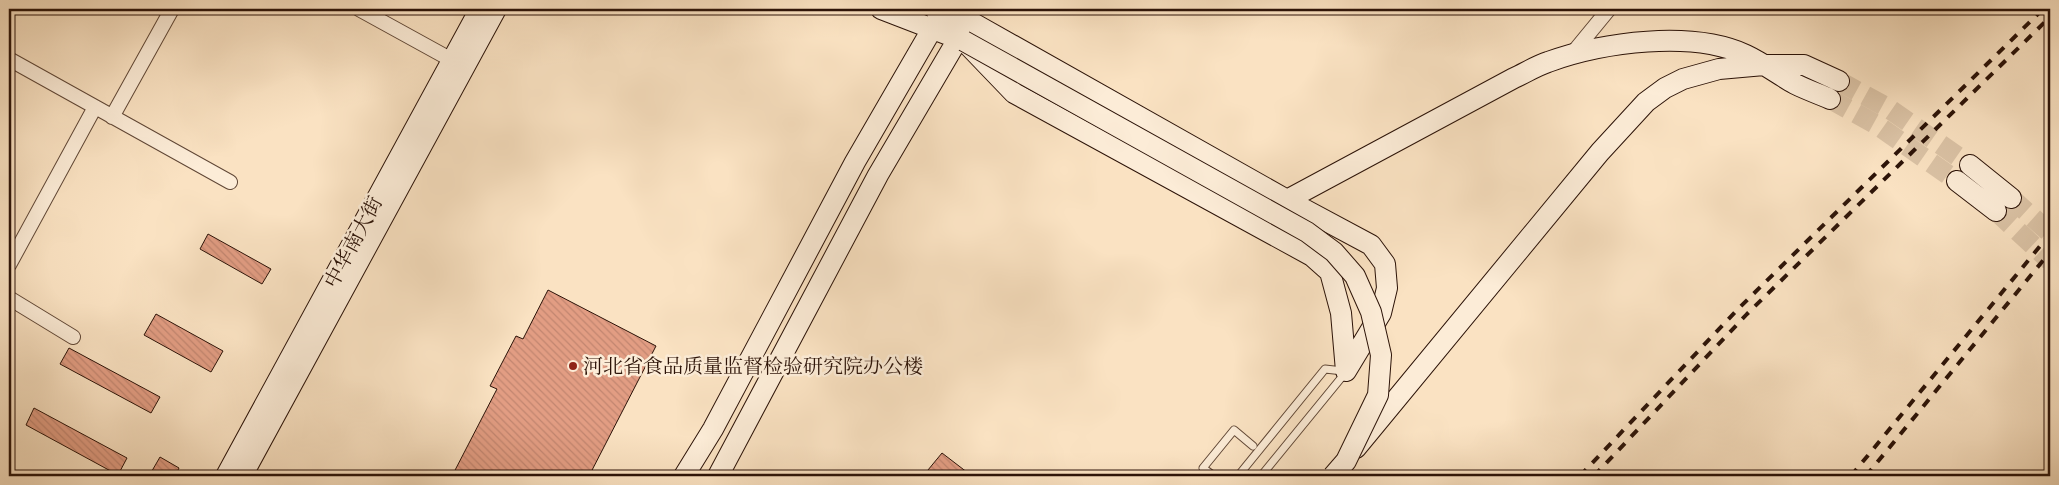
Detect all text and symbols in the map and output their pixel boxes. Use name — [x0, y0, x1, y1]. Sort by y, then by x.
street label: 中华南大街 — [320, 193, 389, 293]
place label: 河北省食品质量监督检验研究院办公楼 — [583, 355, 923, 380]
marker: 河北省食品质量监督检验研究院办公楼 — [567, 360, 579, 372]

